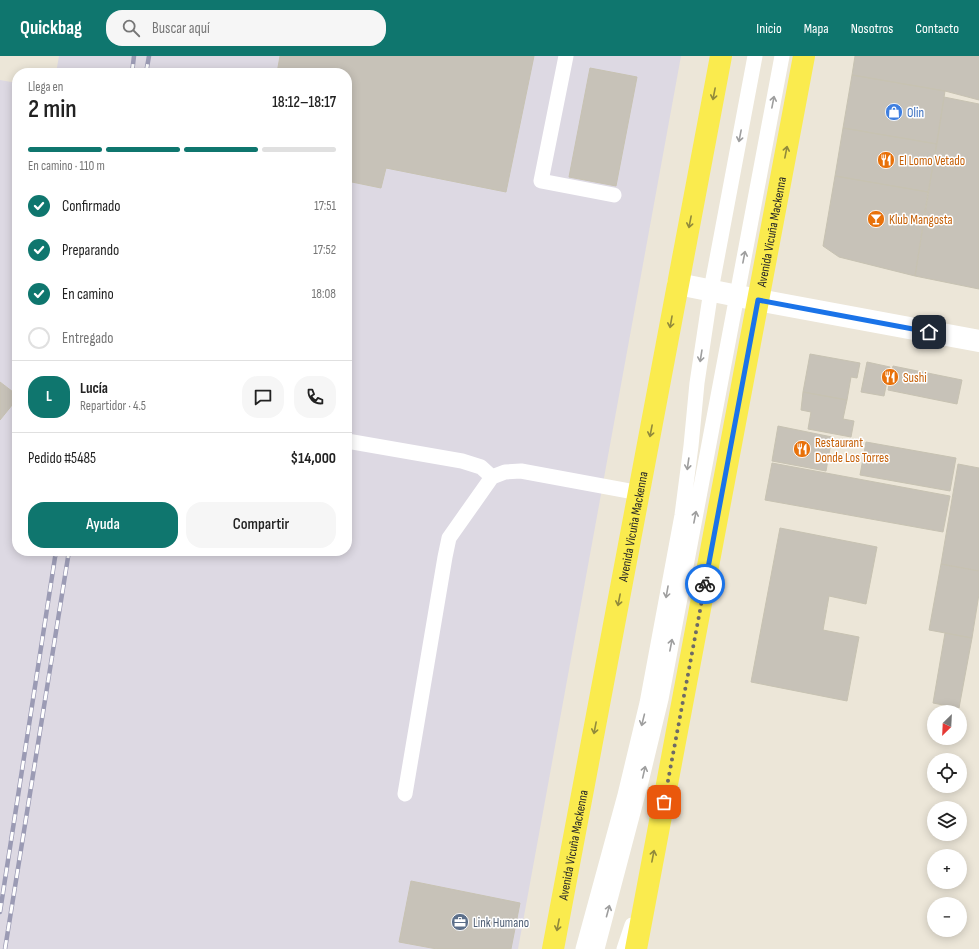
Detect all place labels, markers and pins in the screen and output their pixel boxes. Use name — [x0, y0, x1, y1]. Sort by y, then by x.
shop icon: Olin — [884, 102, 904, 122]
place label: Olin — [907, 105, 924, 121]
restaurant icon: El Lomo Vetado — [876, 150, 896, 170]
place label: El Lomo Vetado — [899, 153, 965, 169]
bar icon: Klub Mangosta — [866, 209, 886, 229]
place label: Klub Mangosta — [889, 212, 953, 228]
pin — [912, 315, 946, 349]
restaurant icon: Sushi — [880, 367, 900, 387]
place label: Sushi — [903, 370, 927, 386]
place label: Restaurant Donde Los Torres — [815, 435, 889, 466]
restaurant icon: Restaurant Donde Los Torres — [792, 439, 812, 459]
pin — [647, 785, 681, 819]
office icon: Link Humano — [450, 912, 470, 932]
place label: Link Humano — [473, 915, 529, 931]

